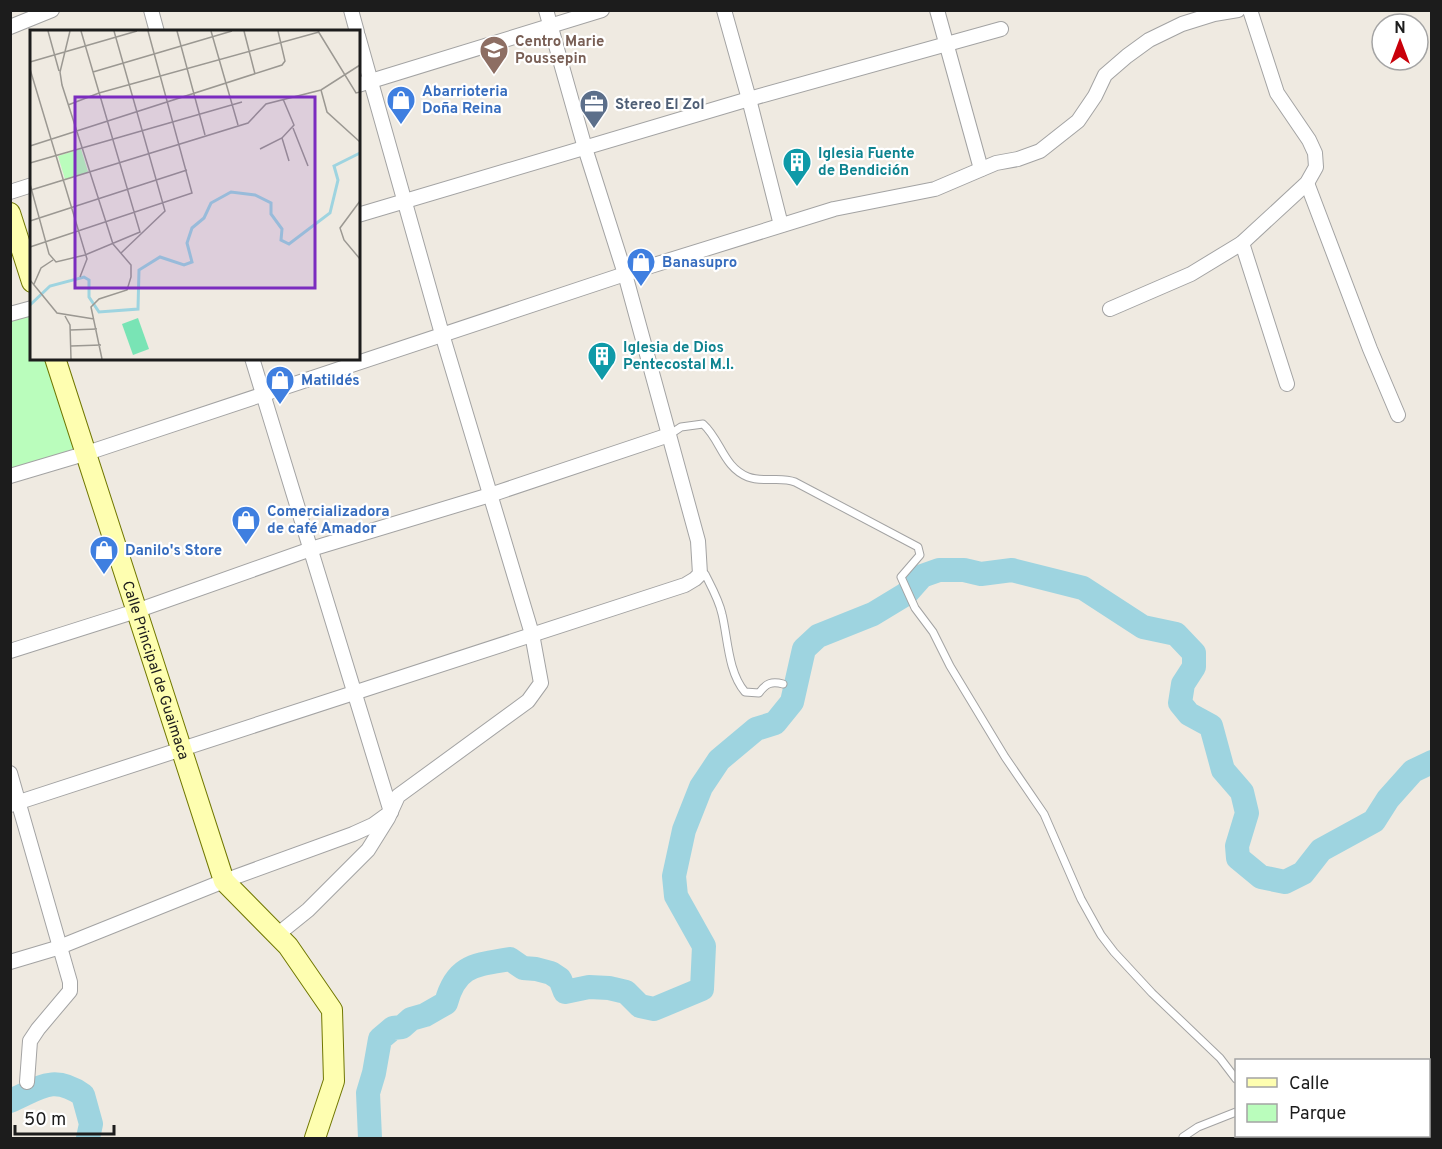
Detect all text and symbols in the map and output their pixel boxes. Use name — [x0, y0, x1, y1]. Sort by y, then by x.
north arrow — [1370, 12, 1430, 72]
text: N — [1394, 19, 1406, 39]
inset map — [30, 30, 360, 360]
place label: Centro Marie Poussepin — [515, 33, 604, 69]
school or university icon: Centro Marie Poussepin — [478, 34, 510, 76]
place label: Abarrioteria Doña Reina — [422, 83, 508, 119]
shop icon: Abarrioteria Doña Reina — [385, 84, 417, 126]
office icon: Stereo El Zol — [578, 88, 610, 130]
place label: Stereo El Zol — [615, 96, 705, 115]
place label: Iglesia Fuente de Bendición — [818, 145, 915, 181]
building icon: Iglesia Fuente de Bendición — [781, 146, 813, 188]
shop icon: Banasupro — [625, 246, 657, 288]
place label: Banasupro — [662, 254, 737, 273]
place label: Iglesia de Dios Pentecostal M.I. — [623, 339, 734, 375]
building icon: Iglesia de Dios Pentecostal M.I. — [586, 340, 618, 382]
shop icon: Matilde´s — [264, 364, 296, 406]
place label: Matilde´s — [301, 372, 360, 391]
place label: Comercializadora de café Amador — [267, 503, 390, 539]
shop icon: Comercializadora de café Amador — [230, 504, 262, 546]
shop icon: Danilo's Store — [88, 534, 120, 576]
place label: Danilo's Store — [125, 542, 222, 561]
street label: Calle Principal de Guaimaca — [117, 579, 192, 762]
legend — [1235, 1059, 1430, 1137]
text: Calle — [1289, 1073, 1329, 1096]
scale bar — [15, 1098, 114, 1136]
text: Parque — [1289, 1103, 1346, 1126]
text: 50 m — [24, 1109, 66, 1132]

